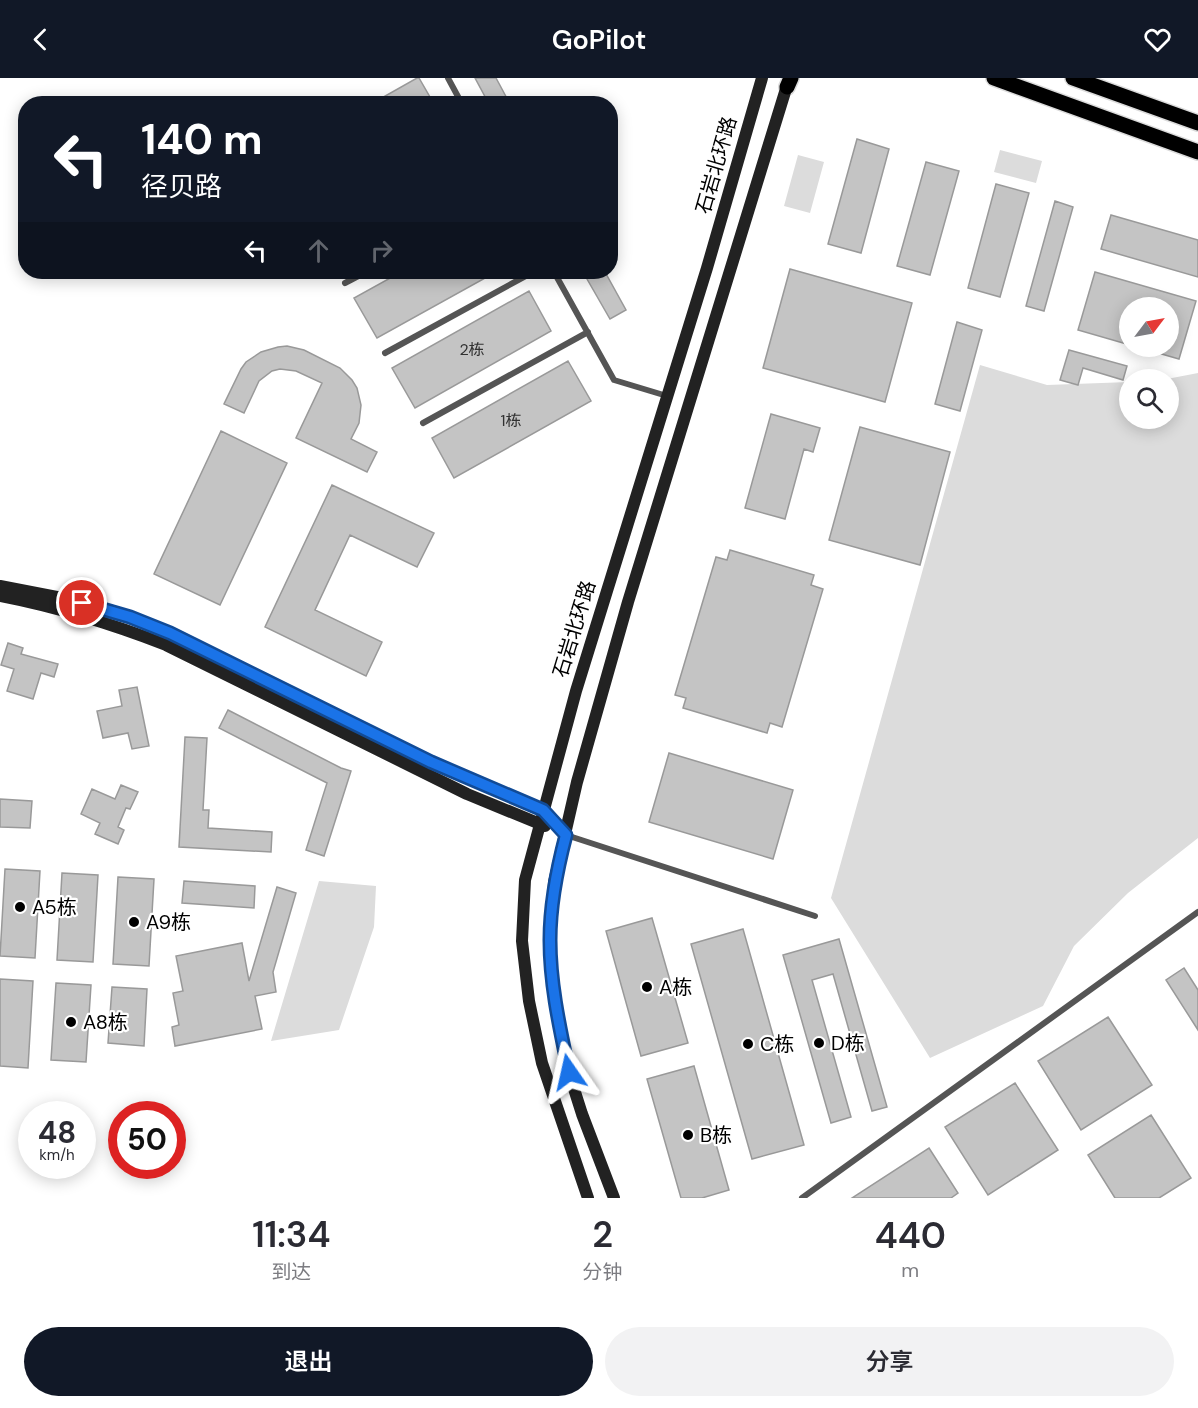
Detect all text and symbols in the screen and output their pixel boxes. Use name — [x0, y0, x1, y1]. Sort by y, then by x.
text: GoPilot — [552, 22, 646, 57]
icon: back — [24, 23, 57, 56]
icon: heart — [1141, 23, 1174, 56]
text: 140 m — [141, 112, 263, 167]
street label: 石岩北环路 — [690, 113, 742, 217]
icon: left — [42, 120, 120, 198]
text: 径贝路 — [141, 169, 222, 204]
icon: left — [239, 234, 272, 267]
icon: ahead — [302, 234, 335, 267]
icon: right — [365, 234, 398, 267]
north arrow — [1119, 297, 1179, 357]
map controls — [1119, 297, 1179, 429]
house number: 2栋 — [459, 339, 485, 360]
button: search — [1119, 369, 1179, 429]
house number: 1栋 — [501, 410, 522, 431]
pin — [56, 577, 107, 628]
street label: 石岩北环路 — [547, 577, 601, 681]
icon: arrive — [65, 586, 98, 619]
place label: A5栋 — [32, 894, 77, 920]
marker: A5栋 — [13, 900, 27, 914]
place label: A9栋 — [146, 909, 191, 935]
marker: A9栋 — [127, 915, 141, 929]
place label: A栋 — [659, 974, 692, 1000]
marker: A栋 — [640, 980, 654, 994]
place label: A8栋 — [83, 1009, 128, 1035]
marker: A8栋 — [64, 1015, 78, 1029]
place label: D栋 — [831, 1030, 865, 1056]
place label: C栋 — [760, 1031, 794, 1057]
marker: D栋 — [812, 1036, 826, 1050]
marker: C栋 — [741, 1037, 755, 1051]
position arrow — [537, 1040, 601, 1104]
speed limit sign: 50 — [108, 1101, 186, 1179]
text: 48 — [38, 1113, 76, 1152]
place label: B栋 — [700, 1122, 732, 1148]
marker: B栋 — [681, 1128, 695, 1142]
text: km/h — [39, 1145, 75, 1165]
text: 11:34 — [252, 1211, 330, 1258]
text: 2 — [592, 1211, 613, 1258]
text: 440 — [875, 1212, 946, 1259]
text: m — [901, 1257, 919, 1283]
text: 到达 — [271, 1259, 311, 1285]
text: 分钟 — [583, 1259, 623, 1285]
button: 退出 — [24, 1327, 593, 1396]
button: 分享 — [605, 1327, 1174, 1396]

